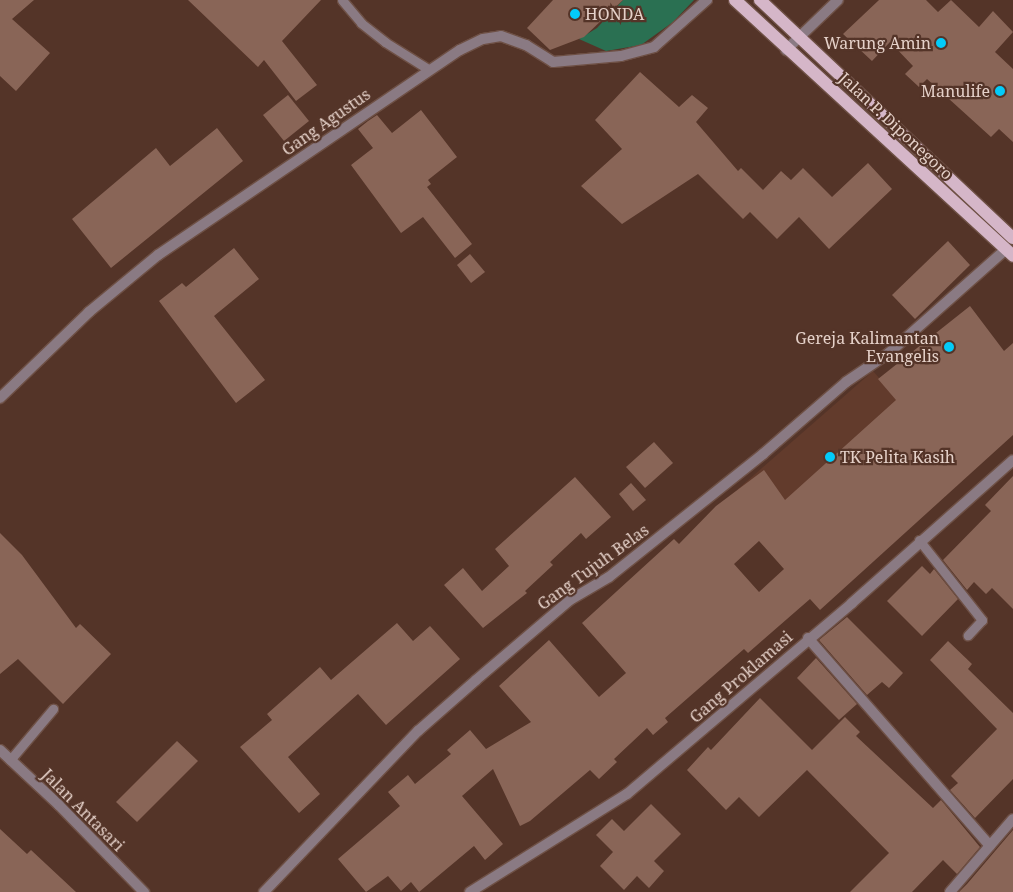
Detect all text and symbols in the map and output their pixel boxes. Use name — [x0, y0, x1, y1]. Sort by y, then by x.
place label: HONDA — [585, 4, 644, 24]
marker: HONDA — [569, 8, 581, 20]
place label: Warung Amin — [824, 33, 931, 53]
marker: Warung Amin — [935, 37, 947, 49]
street label: Jalan P. Diponegoro — [835, 68, 957, 184]
place label: Manulife — [921, 81, 990, 101]
street label: Gang Agustus — [278, 84, 374, 160]
marker: Manulife — [994, 85, 1006, 97]
place label: Gereja Kalimantan Evangelis — [795, 328, 939, 366]
marker: Gereja Kalimantan Evangelis — [943, 341, 955, 353]
place label: TK Pelita Kasih — [840, 447, 955, 467]
marker: TK Pelita Kasih — [824, 451, 836, 463]
street label: Gang Tujuh Belas — [534, 520, 652, 614]
street label: Gang Proklamasi — [686, 627, 796, 727]
street label: Jalan Antasari — [38, 765, 128, 855]

